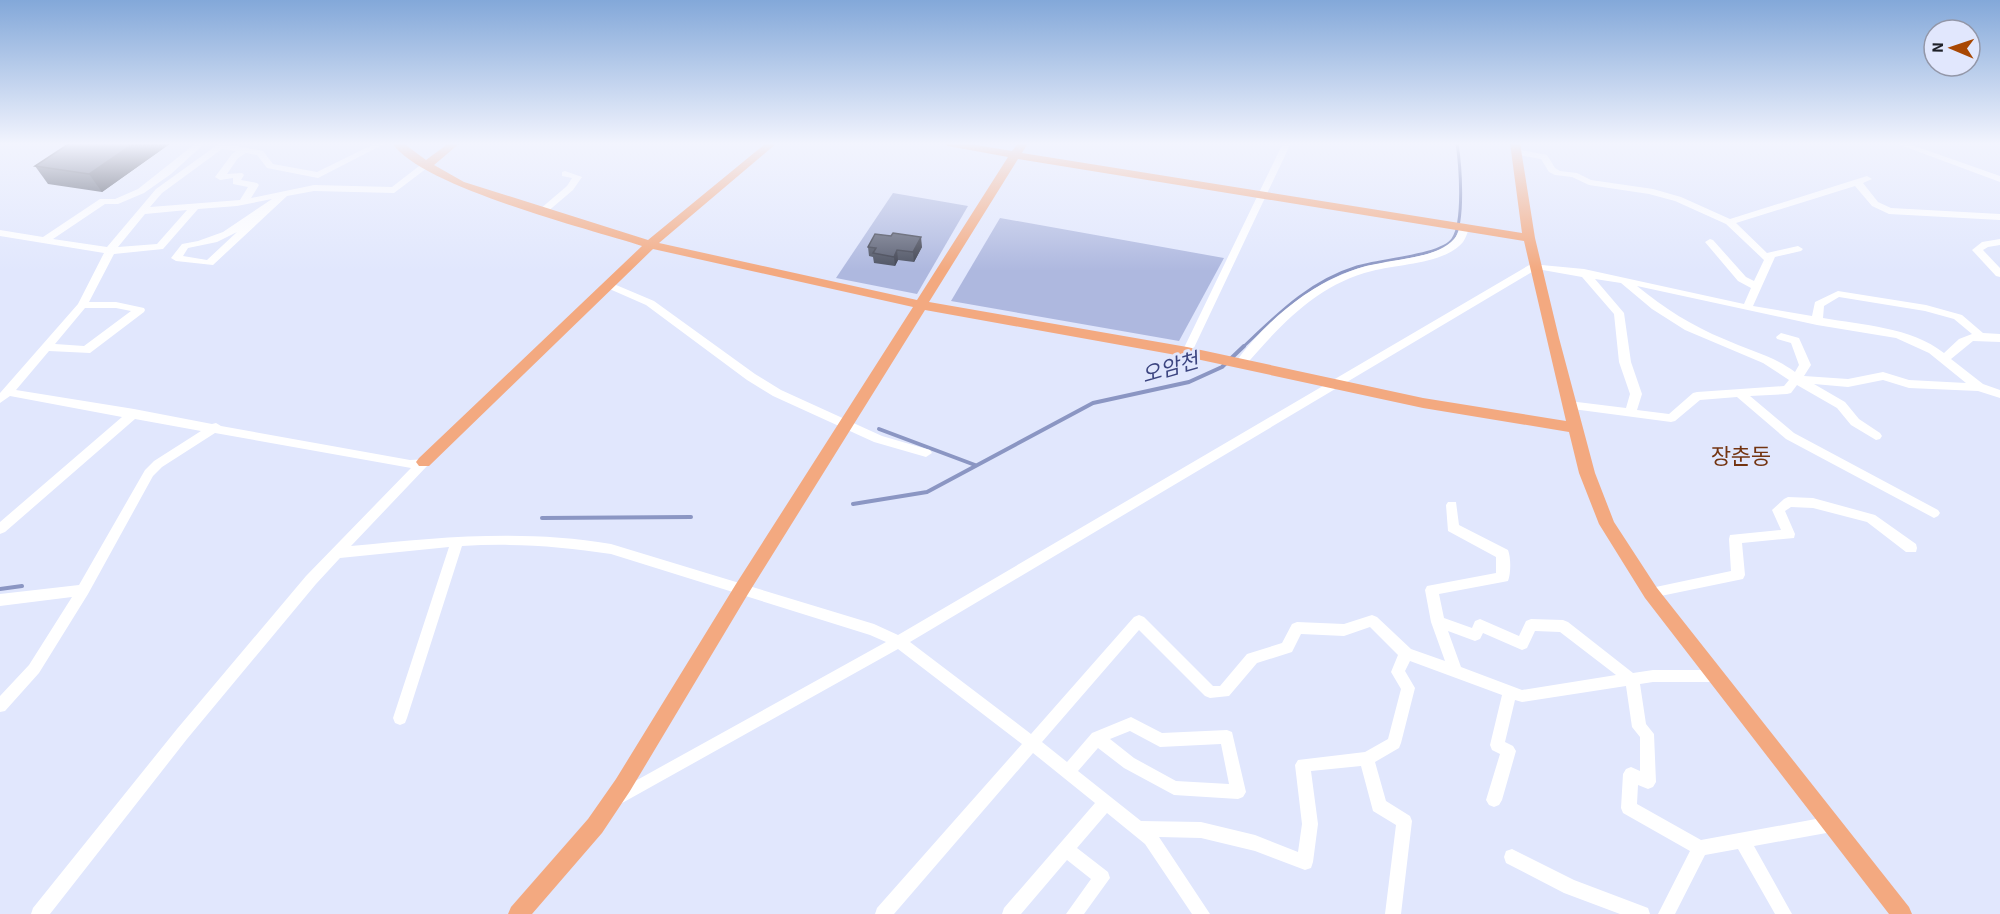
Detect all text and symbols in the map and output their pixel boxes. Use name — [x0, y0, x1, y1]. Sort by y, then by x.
north arrow — [1922, 18, 1982, 78]
text: N — [1927, 42, 1949, 53]
water label: 오암천 — [1138, 345, 1205, 390]
district label: 장춘동 — [1711, 441, 1771, 473]

